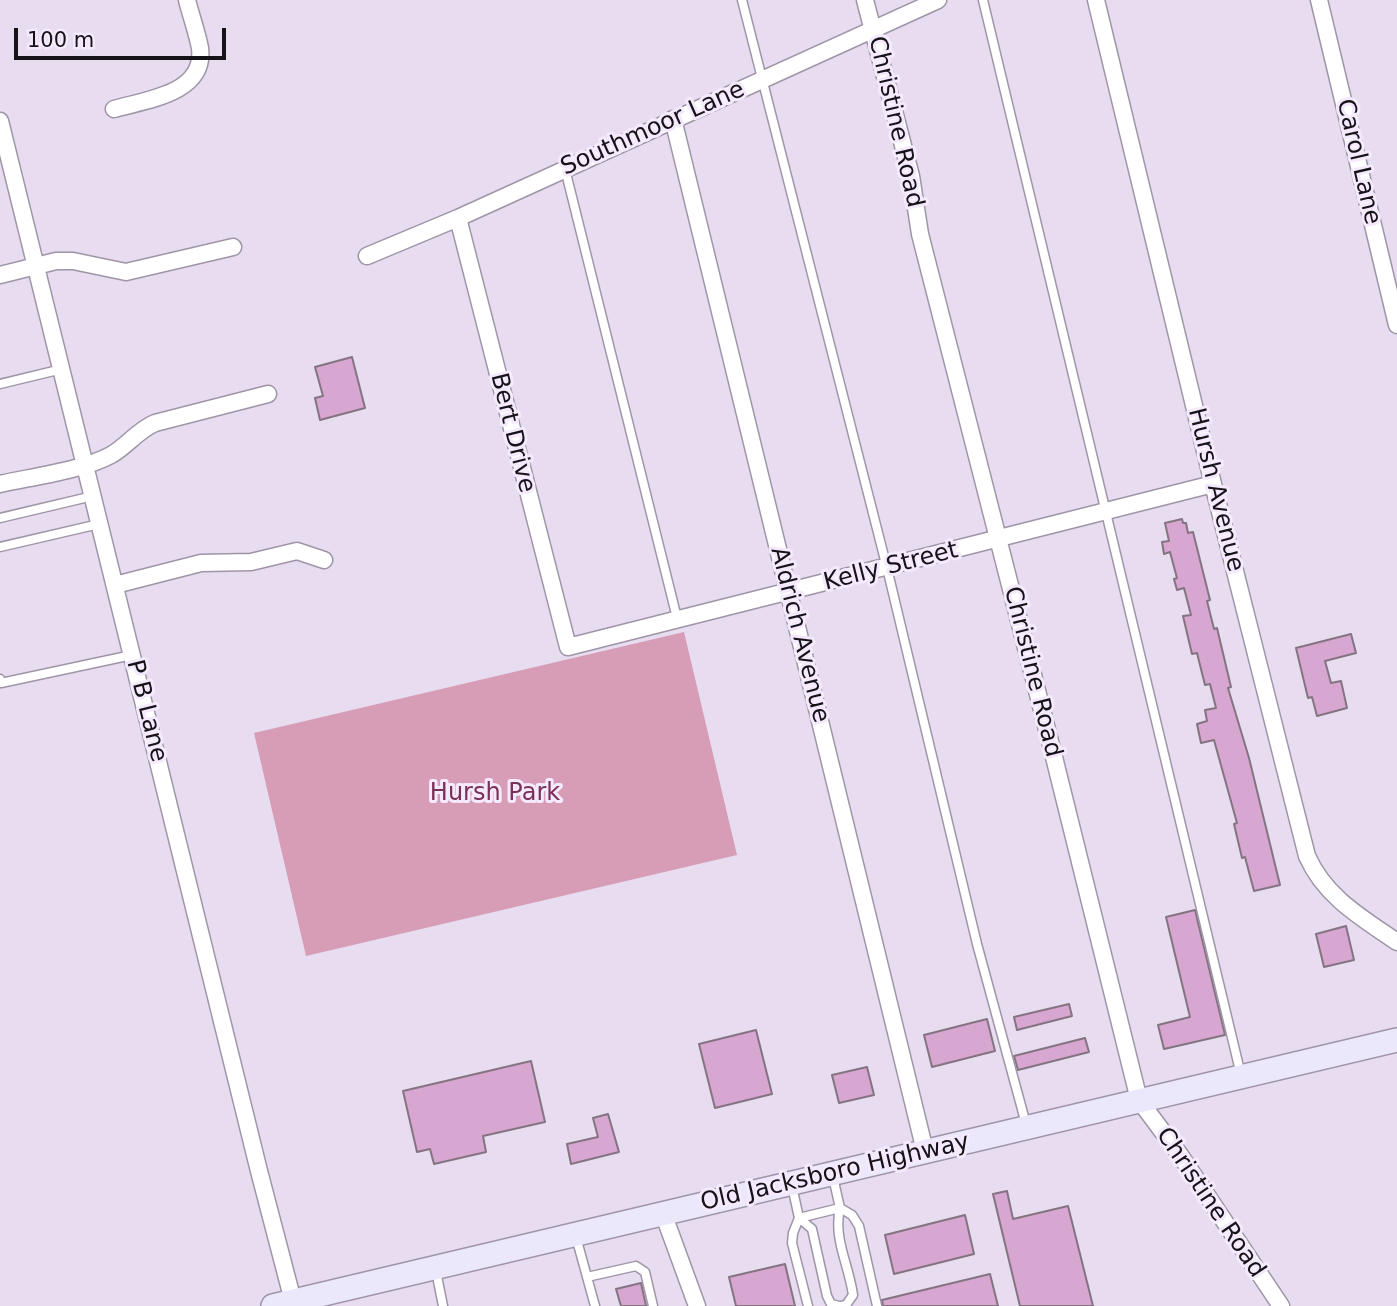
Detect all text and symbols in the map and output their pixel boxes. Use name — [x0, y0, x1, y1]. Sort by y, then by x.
scale bar — [18, 14, 229, 58]
text: 100 m — [27, 28, 94, 52]
street label: Christine Road — [861, 34, 929, 210]
street label: Southmoor Lane — [557, 76, 749, 182]
street label: Carol Lane — [1330, 96, 1386, 228]
street label: Bert Drive — [483, 370, 541, 496]
street label: Hursh Avenue — [1181, 405, 1249, 575]
street label: Kelly Street — [821, 536, 961, 598]
street label: Aldrich Avenue — [763, 544, 835, 726]
street label: Christine Road — [997, 584, 1067, 760]
street label: P B Lane — [119, 657, 173, 765]
park label: Hursh Park — [430, 780, 560, 808]
street label: Christine Road — [1149, 1122, 1271, 1284]
street label: Old Jacksboro Highway — [698, 1128, 972, 1218]

